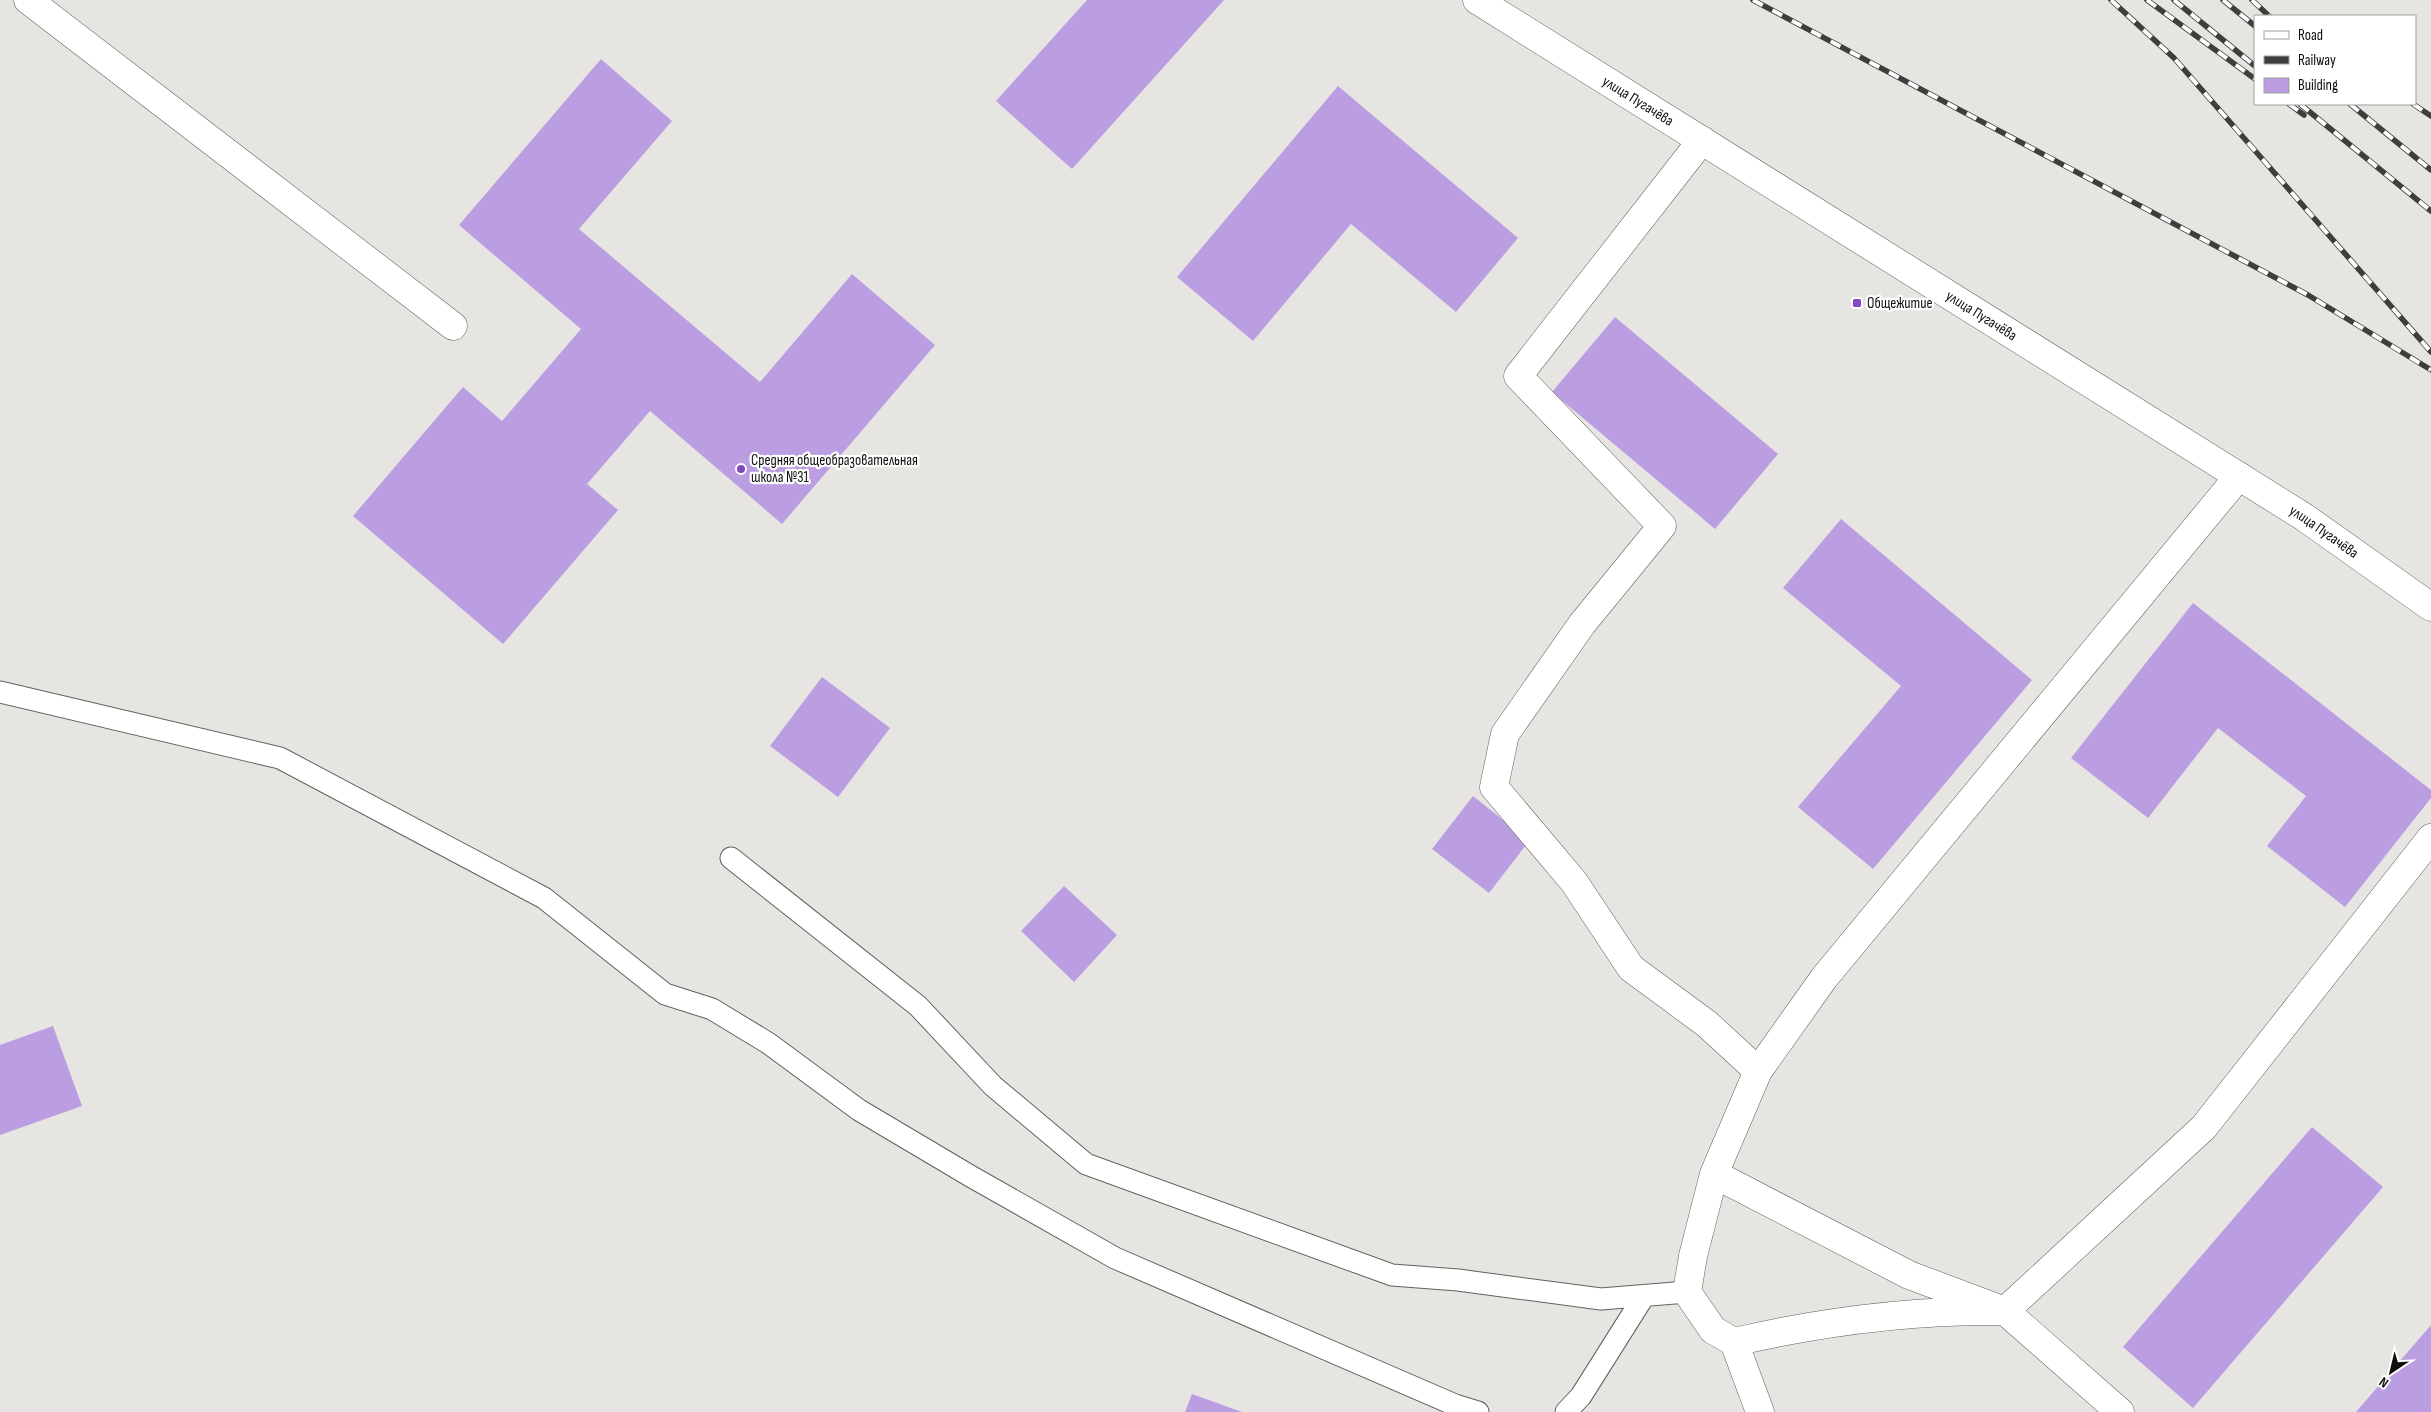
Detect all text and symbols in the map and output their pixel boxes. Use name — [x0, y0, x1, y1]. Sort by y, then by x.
legend — [2254, 15, 2416, 105]
text: Road — [2298, 26, 2323, 45]
text: Railway — [2298, 51, 2336, 70]
street label: улица Пугачёва — [1599, 71, 1677, 130]
text: Building — [2298, 76, 2338, 95]
street label: улица Пугачёва — [1942, 286, 2021, 345]
place label: Общежитие — [1867, 294, 1933, 313]
marker: Общежитие — [1851, 297, 1863, 309]
place label: Средняя общеобразовательная школа №31 — [751, 451, 918, 487]
marker: Средняя общеобразовательная школа №31 — [735, 463, 747, 475]
street label: улица Пугачёва — [2286, 501, 2363, 562]
north arrow — [2366, 1347, 2416, 1397]
text: N — [2376, 1373, 2392, 1391]

